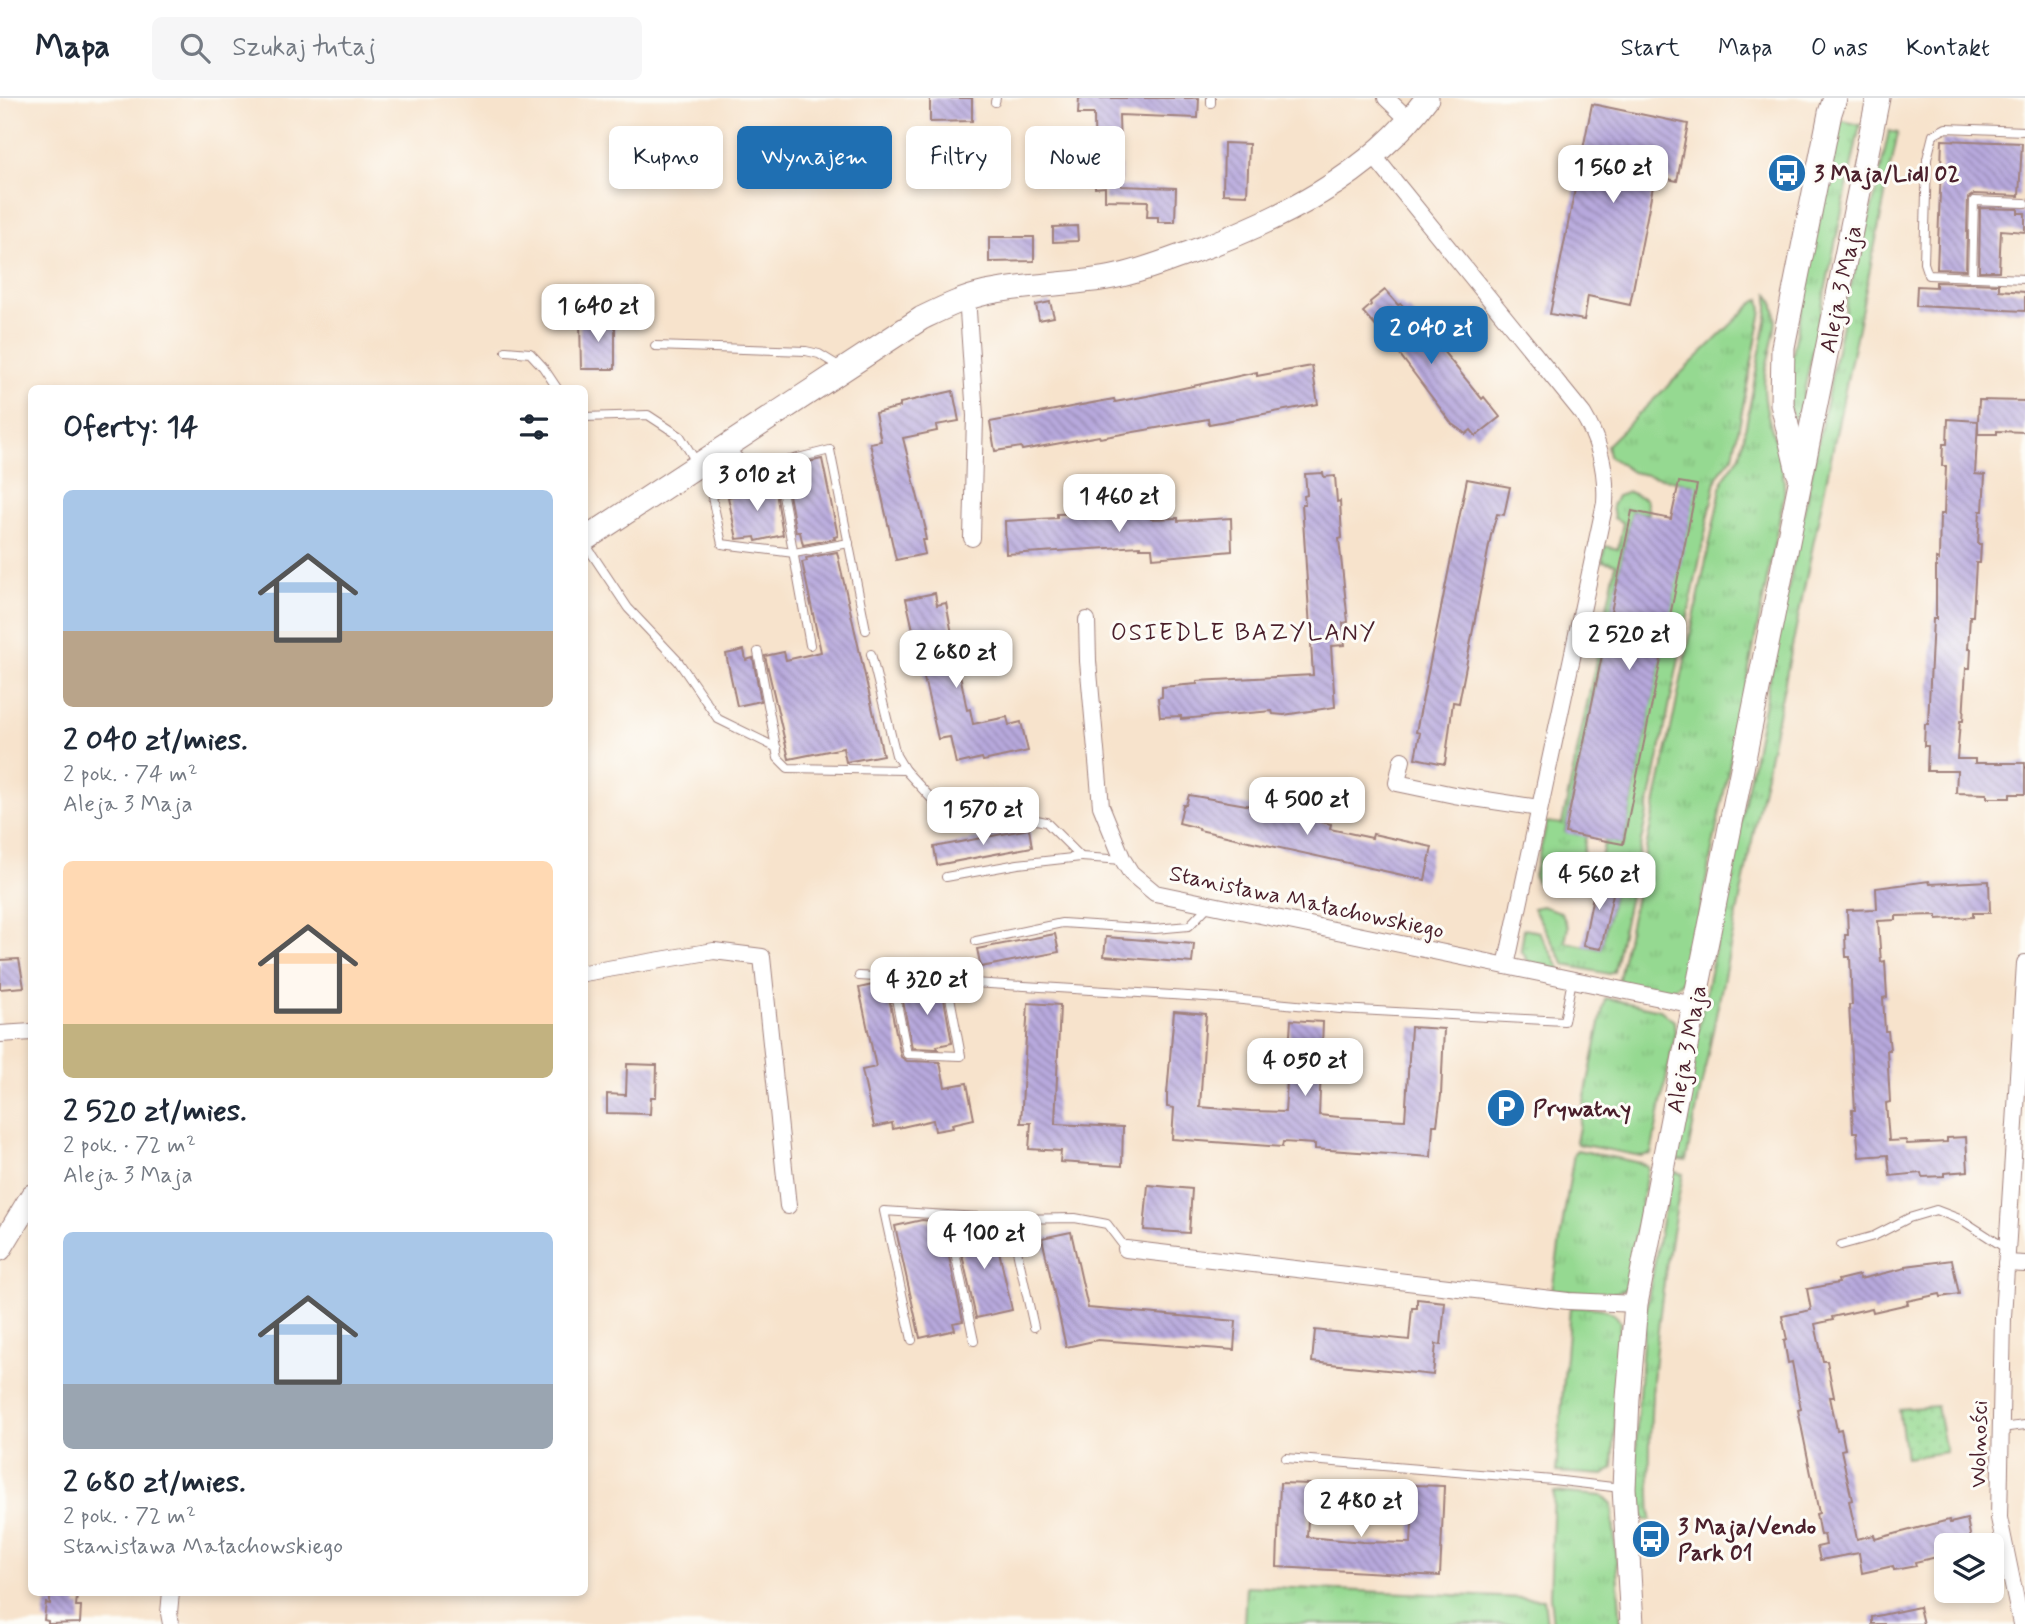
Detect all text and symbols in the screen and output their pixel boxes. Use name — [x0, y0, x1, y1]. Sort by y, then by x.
search box — [152, 17, 642, 80]
text: Mapa — [35, 26, 110, 70]
icon: search — [176, 29, 214, 67]
text: Szukaj tutaj — [232, 31, 376, 65]
text: Start — [1621, 33, 1680, 64]
text: Mapa — [1718, 33, 1773, 64]
text: O nas — [1811, 33, 1868, 64]
text: Kontakt — [1906, 33, 1990, 64]
chip: Kupno — [609, 126, 723, 189]
chip: Wynajem — [737, 126, 892, 189]
chip: Filtry — [906, 126, 1011, 189]
chip: Nowe — [1025, 126, 1125, 189]
pin: 1 560 zł — [1541, 146, 1685, 205]
bus stop icon: 3 Maja/Lidl 02 — [1766, 152, 1808, 194]
text: 1 560 zł — [1574, 153, 1652, 183]
place label: 3 Maja/Lidl 02 — [1814, 160, 1960, 190]
street label: Aleja 3 Maja — [1814, 223, 1870, 356]
pin: 1 640 zł — [526, 285, 670, 344]
text: 1 640 zł — [557, 292, 639, 322]
pin: 2 040 zł — [1359, 306, 1503, 366]
text: 2 040 zł — [1390, 314, 1472, 344]
text: Oferty: 14 — [63, 408, 198, 447]
icon: filters — [515, 408, 553, 446]
pin: 3 010 zł — [685, 454, 829, 513]
text: 3 010 zł — [719, 461, 795, 491]
pin: 1 460 zł — [1047, 474, 1191, 534]
text: 1 460 zł — [1079, 482, 1159, 512]
icon: home — [245, 535, 371, 661]
pin: 2 520 zł — [1557, 612, 1701, 672]
district label: OSIEDLE BAZYLANY — [1111, 618, 1377, 649]
text: 2 520 zł — [1588, 620, 1670, 650]
pin: 2 680 zł — [884, 630, 1028, 690]
text: 2 680 zł — [916, 638, 996, 668]
text: 2 040 zł/mies. — [63, 721, 247, 760]
text: 2 pok. · 74 m² — [63, 760, 198, 790]
pin: 4 500 zł — [1235, 778, 1379, 837]
text: 4 500 zł — [1265, 785, 1349, 815]
pin: 1 570 zł — [911, 788, 1055, 847]
text: Aleja 3 Maja — [63, 790, 193, 820]
text: 1 570 zł — [943, 795, 1023, 825]
pin: 4 560 zł — [1527, 852, 1671, 912]
street label: Stanisława Małachowskiego — [1166, 859, 1447, 947]
text: 4 560 zł — [1559, 860, 1639, 890]
icon: home — [245, 906, 371, 1032]
pin: 4 320 zł — [855, 958, 999, 1017]
text: 4 320 zł — [886, 965, 968, 995]
street label: Aleja 3 Maja — [1661, 983, 1715, 1116]
pin: 4 050 zł — [1233, 1038, 1377, 1098]
text: 4 050 zł — [1263, 1046, 1347, 1076]
parking icon: Prywatny — [1485, 1087, 1527, 1129]
text: 2 520 zł/mies. — [63, 1092, 246, 1131]
place label: Prywatny — [1533, 1095, 1631, 1125]
text: 2 pok. · 72 m² — [63, 1131, 196, 1161]
text: Aleja 3 Maja — [63, 1161, 193, 1191]
pin: 4 100 zł — [912, 1212, 1056, 1271]
text: 4 100 zł — [943, 1219, 1025, 1249]
icon: home — [245, 1277, 371, 1403]
street label: Wolności — [1964, 1400, 1996, 1488]
text: 2 680 zł/mies. — [63, 1463, 245, 1502]
pin: 2 480 zł — [1289, 1480, 1433, 1539]
text: 2 480 zł — [1320, 1487, 1402, 1517]
text: 2 pok. · 72 m² — [63, 1502, 196, 1532]
place label: 3 Maja/Vendo Park 01 — [1678, 1513, 1816, 1569]
bus stop icon: 3 Maja/Vendo Park 01 — [1630, 1518, 1672, 1560]
text: Stanisława Małachowskiego — [63, 1532, 343, 1562]
map controls — [1934, 1533, 2004, 1603]
button: layers — [1934, 1533, 2004, 1603]

